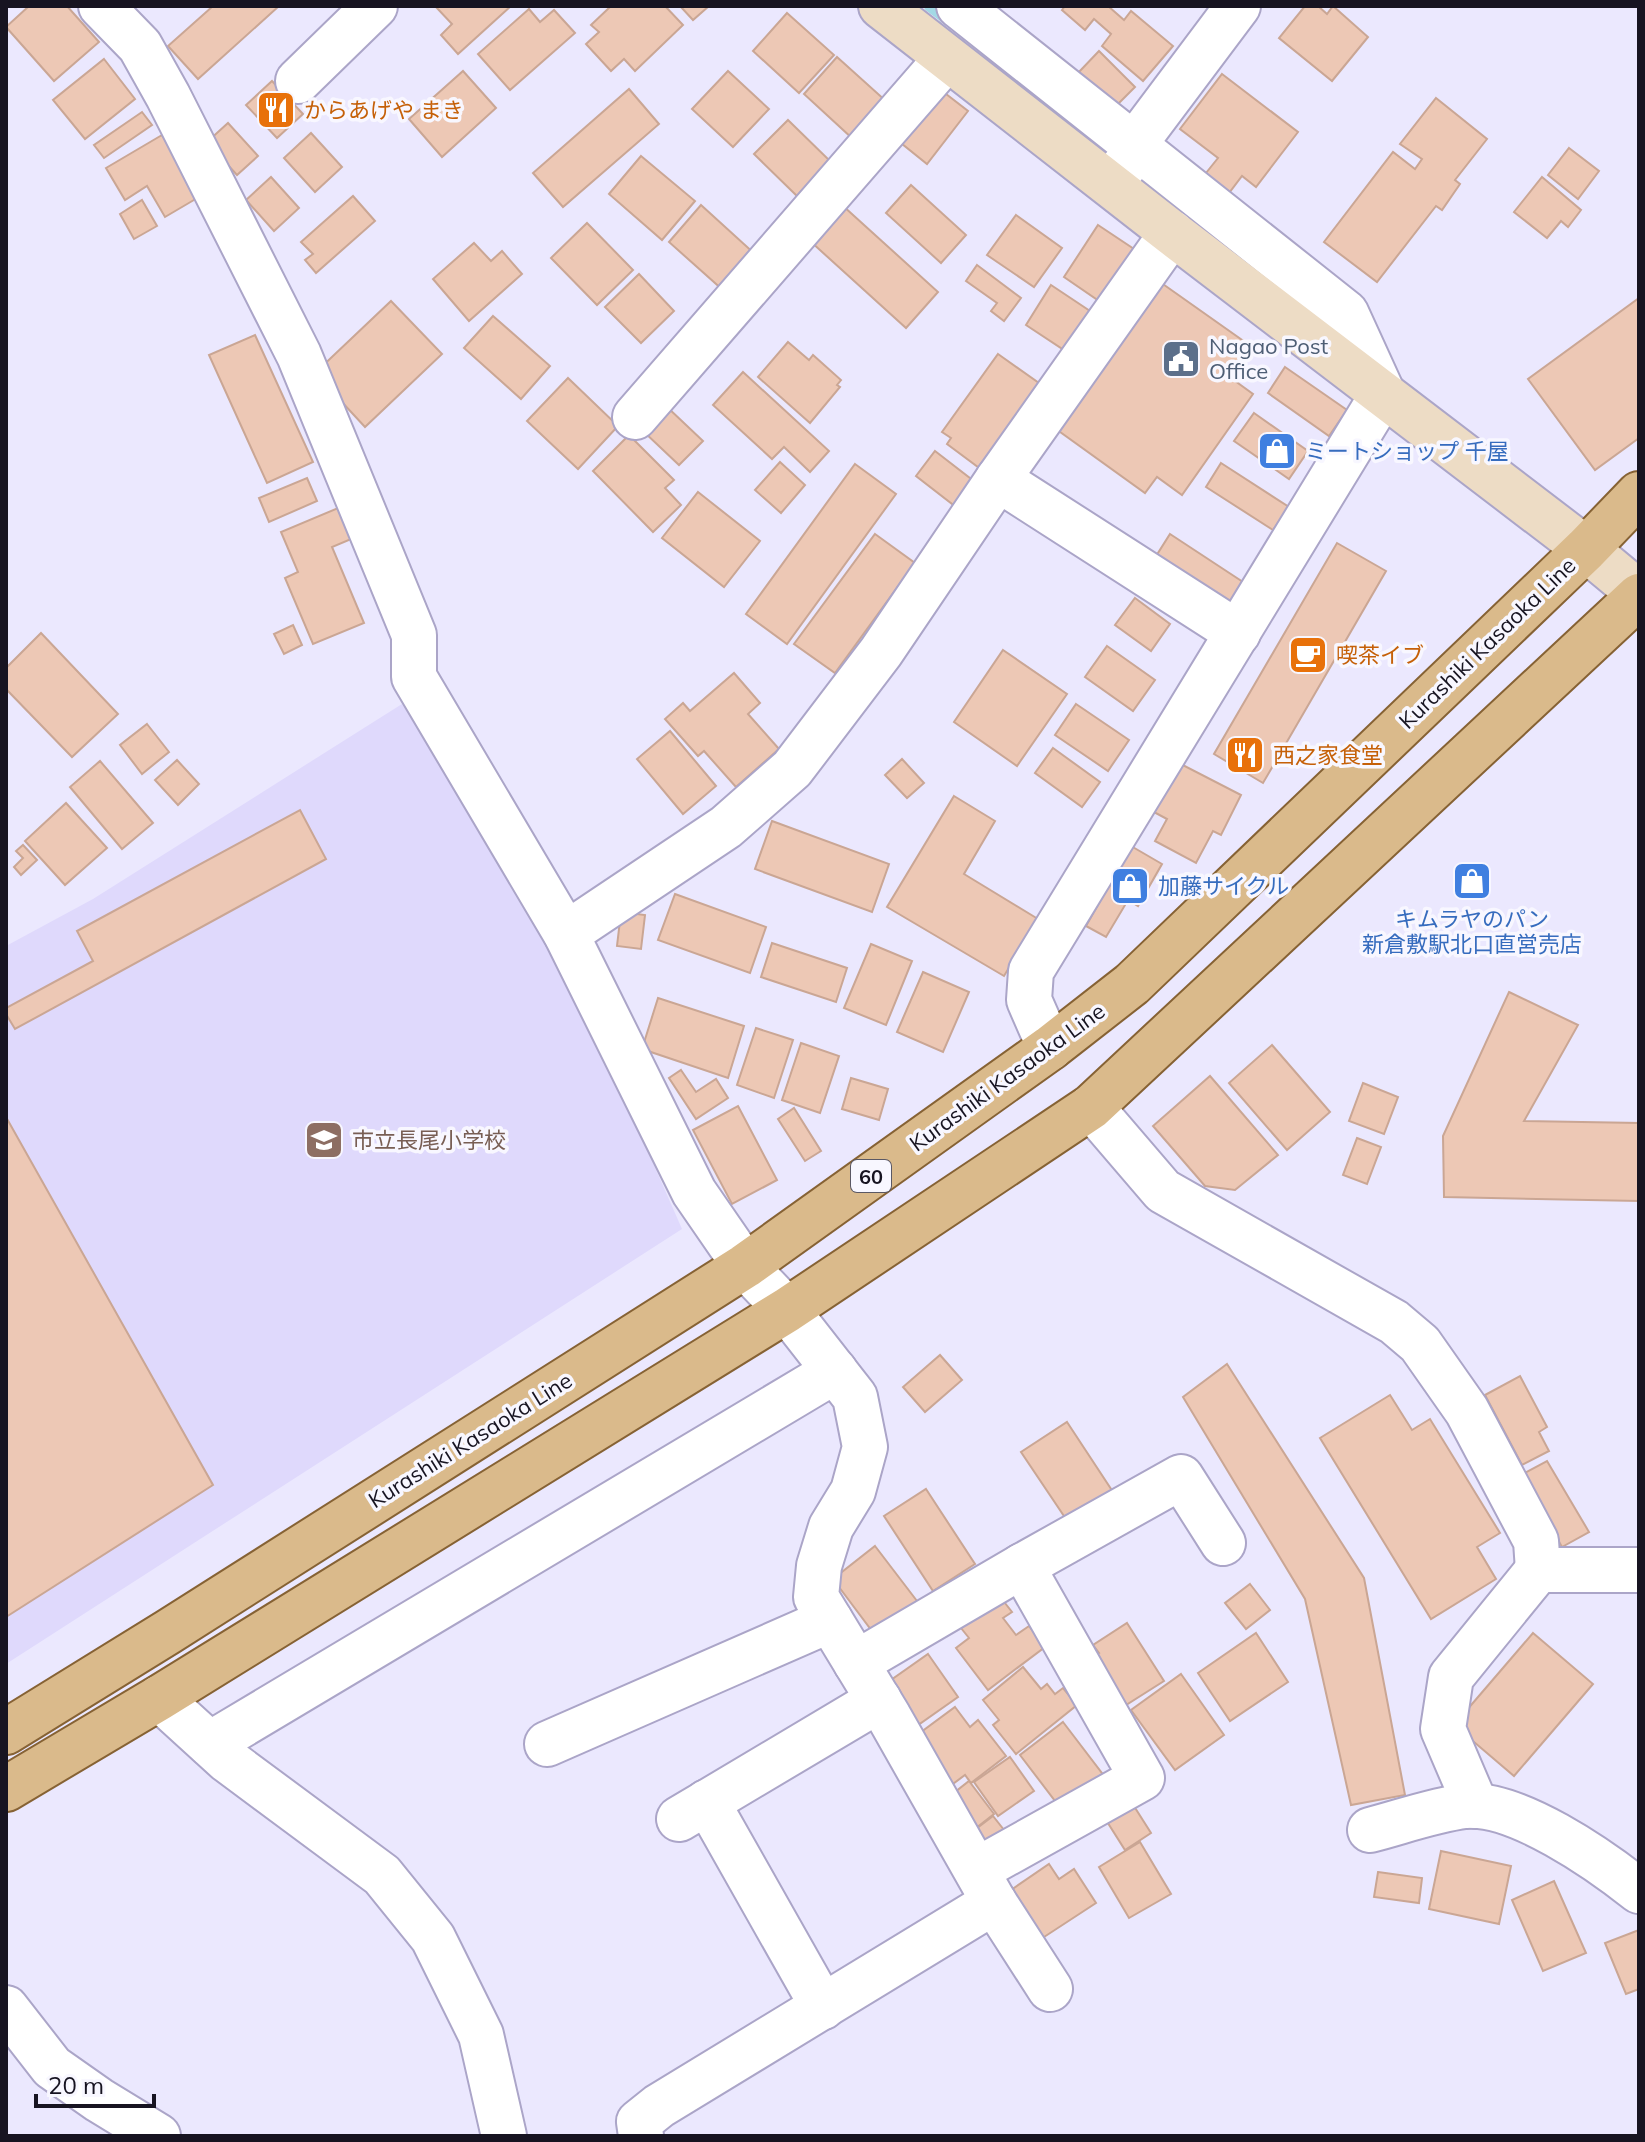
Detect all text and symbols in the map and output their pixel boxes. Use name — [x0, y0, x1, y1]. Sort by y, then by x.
restaurant icon: からあげや まき — [255, 89, 297, 131]
place label: からあげや まき — [304, 96, 464, 124]
place label: Nagao Post Office — [1209, 332, 1329, 385]
public building icon: Nagao Post Office — [1160, 338, 1202, 380]
shop icon: ミートショップ 千屋 — [1256, 430, 1298, 472]
place label: ミートショップ 千屋 — [1305, 437, 1509, 465]
street label: Kurashiki Kasaoka Line — [1393, 551, 1581, 735]
cafe icon: 喫茶イブ — [1287, 634, 1329, 676]
place label: 喫茶イブ — [1336, 641, 1424, 669]
restaurant icon: 西之家食堂 — [1224, 734, 1266, 776]
place label: 西之家食堂 — [1273, 741, 1383, 769]
shop icon: キムラヤのパン 新倉敷駅北口直営売店 — [1451, 860, 1493, 902]
shop icon: 加藤サイクル — [1109, 865, 1151, 907]
place label: 加藤サイクル — [1158, 872, 1289, 900]
place label: キムラヤのパン 新倉敷駅北口直営売店 — [1362, 905, 1582, 958]
street label: Kurashiki Kasaoka Line — [904, 997, 1110, 1157]
school or university icon: 市立長尾小学校 — [303, 1119, 345, 1161]
place label: 市立長尾小学校 — [352, 1126, 506, 1154]
road number: 60 — [851, 1160, 891, 1192]
street label: Kurashiki Kasaoka Line — [363, 1366, 577, 1514]
scale bar — [36, 2058, 154, 2108]
text: 20 m — [48, 2070, 104, 2100]

